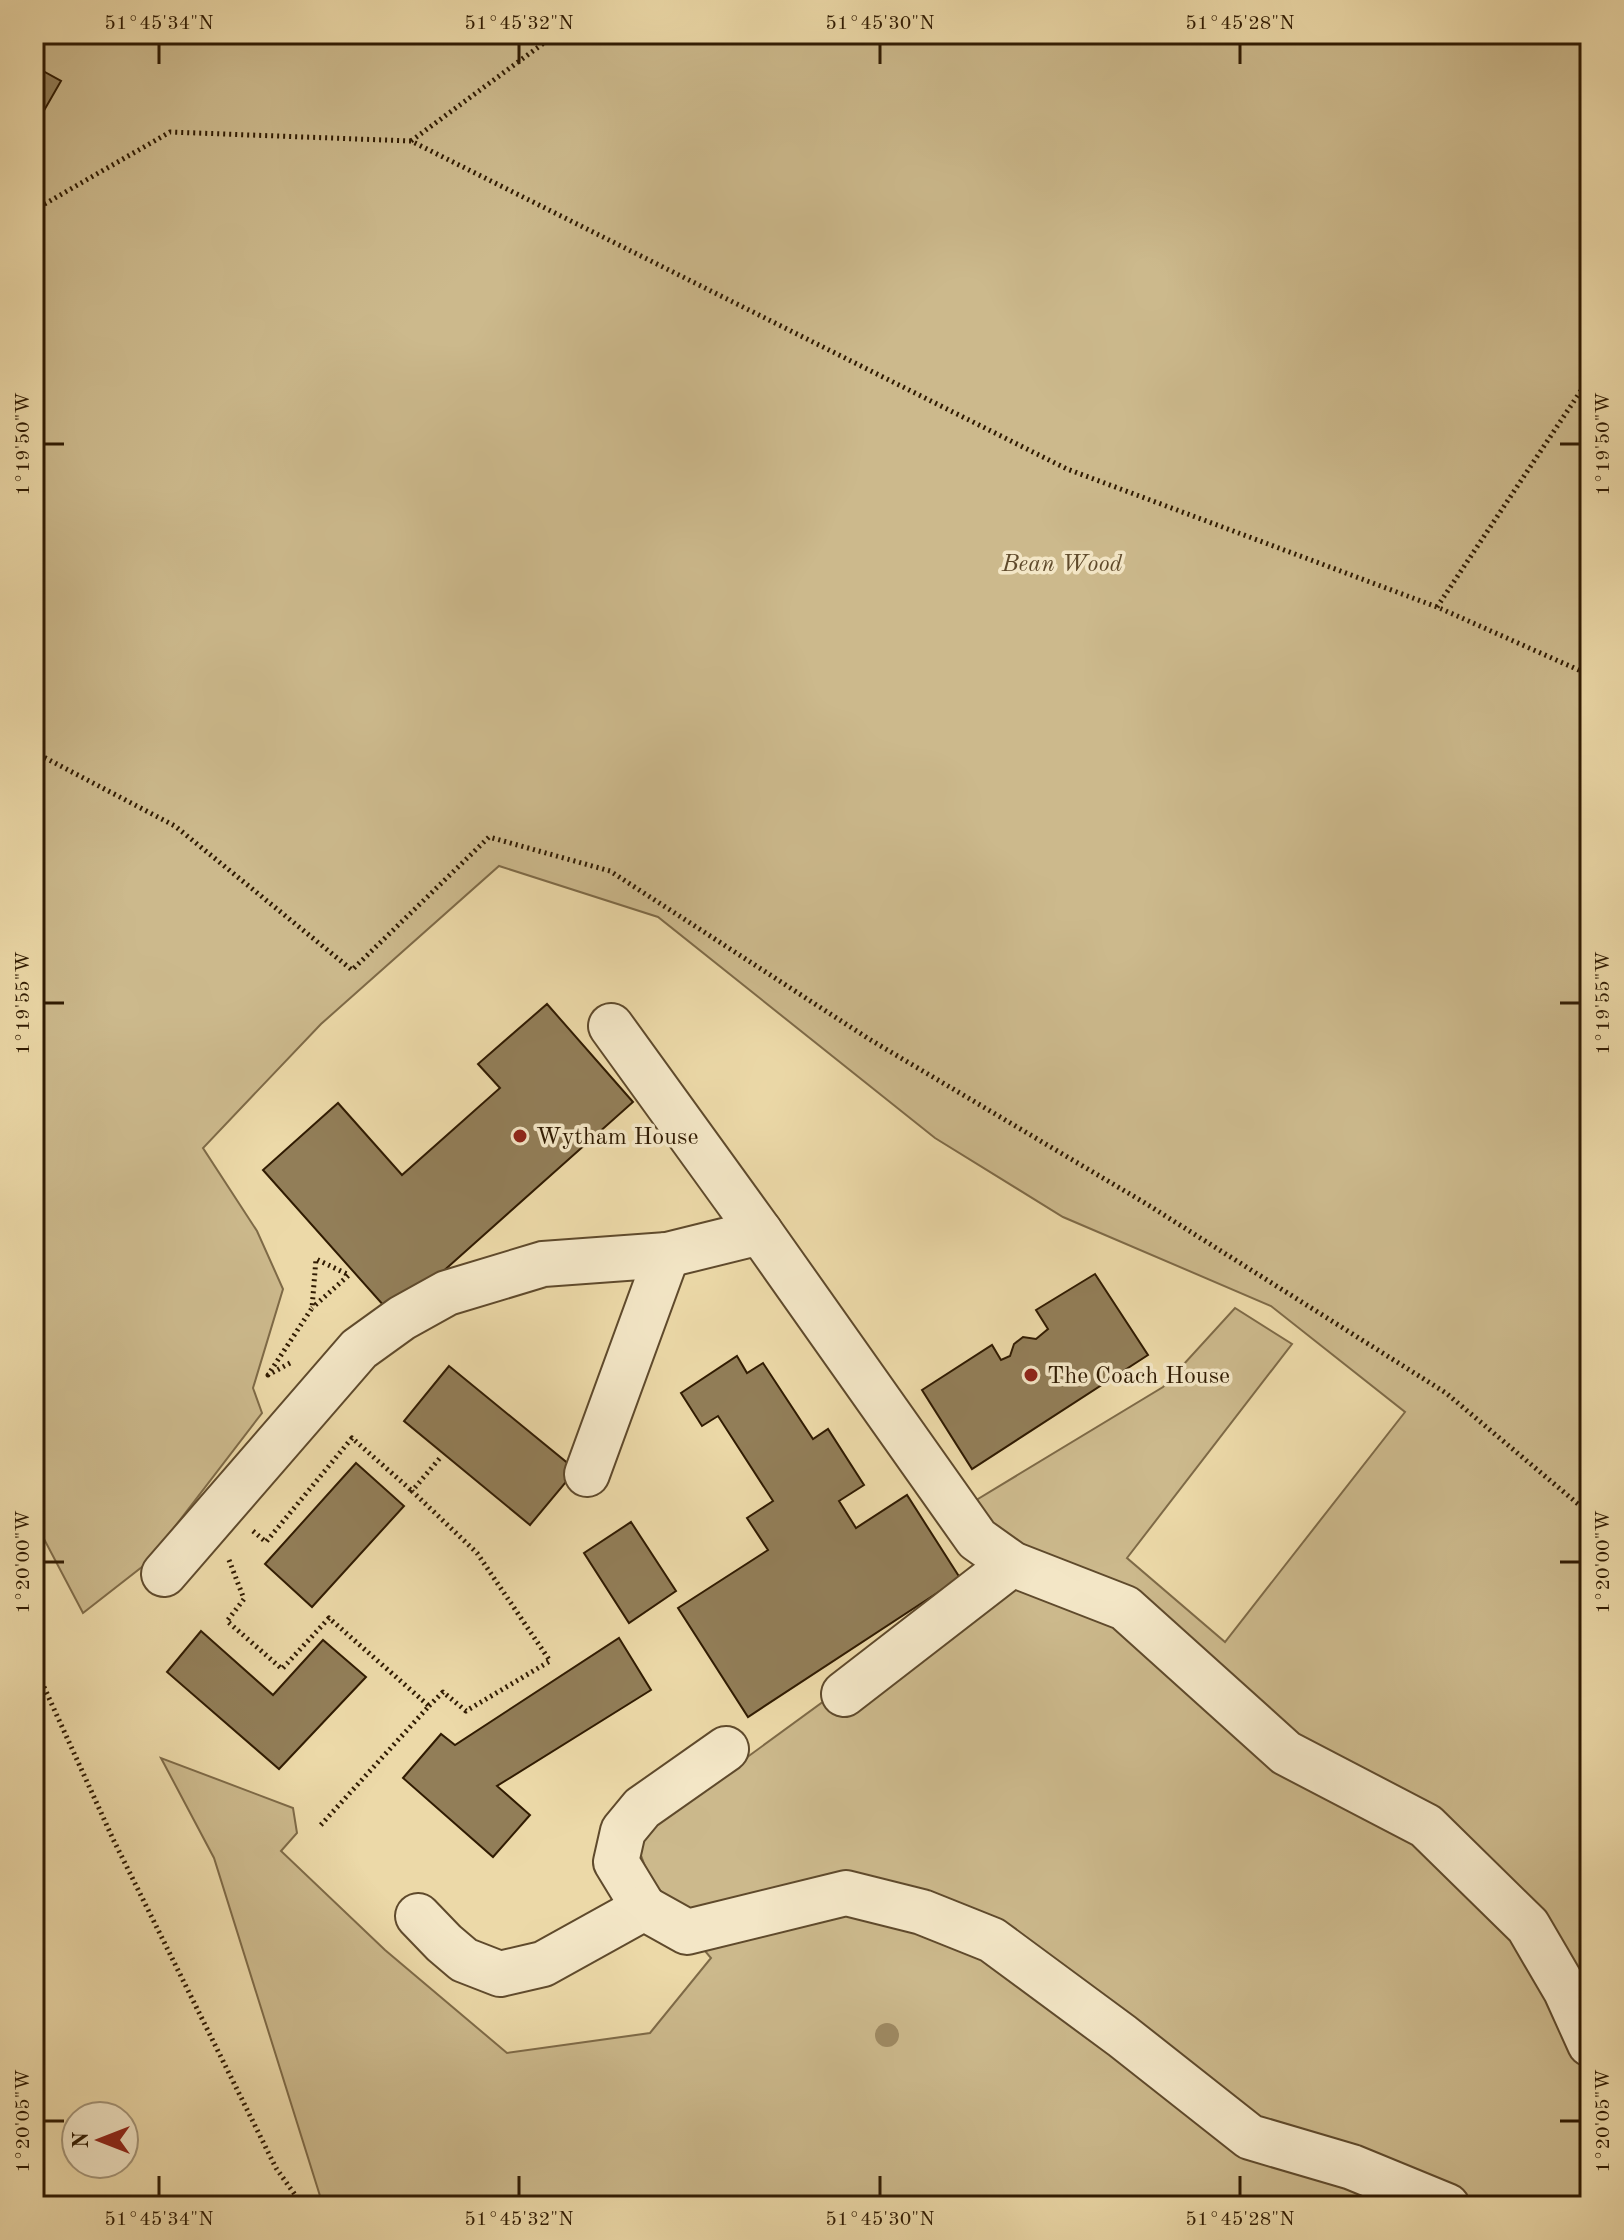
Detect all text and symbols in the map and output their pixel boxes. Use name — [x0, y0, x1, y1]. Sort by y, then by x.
text: 51°45'34"N — [104, 14, 214, 34]
text: 51°45'32"N — [464, 14, 574, 34]
text: 51°45'30"N — [825, 14, 935, 34]
text: 51°45'28"N — [1185, 14, 1295, 34]
text: 1°19'50"W — [14, 392, 34, 496]
text: 1°19'50"W — [1594, 392, 1614, 496]
park label: Bean Wood — [1001, 553, 1123, 577]
text: 1°19'55"W — [14, 951, 34, 1055]
text: 1°19'55"W — [1594, 951, 1614, 1055]
place label: Wytham House — [536, 1126, 699, 1150]
marker: Wytham House — [511, 1127, 529, 1145]
place label: The Coach House — [1047, 1365, 1230, 1389]
marker: The Coach House — [1022, 1366, 1040, 1384]
text: 1°20'00"W — [14, 1510, 34, 1614]
text: 1°20'00"W — [1594, 1510, 1614, 1614]
text: 1°20'05"W — [14, 2069, 34, 2173]
text: 1°20'05"W — [1594, 2069, 1614, 2173]
north arrow — [60, 2100, 140, 2180]
text: N — [71, 2131, 93, 2148]
text: 51°45'34"N — [104, 2210, 214, 2230]
text: 51°45'32"N — [464, 2210, 574, 2230]
text: 51°45'30"N — [825, 2210, 935, 2230]
text: 51°45'28"N — [1185, 2210, 1295, 2230]

